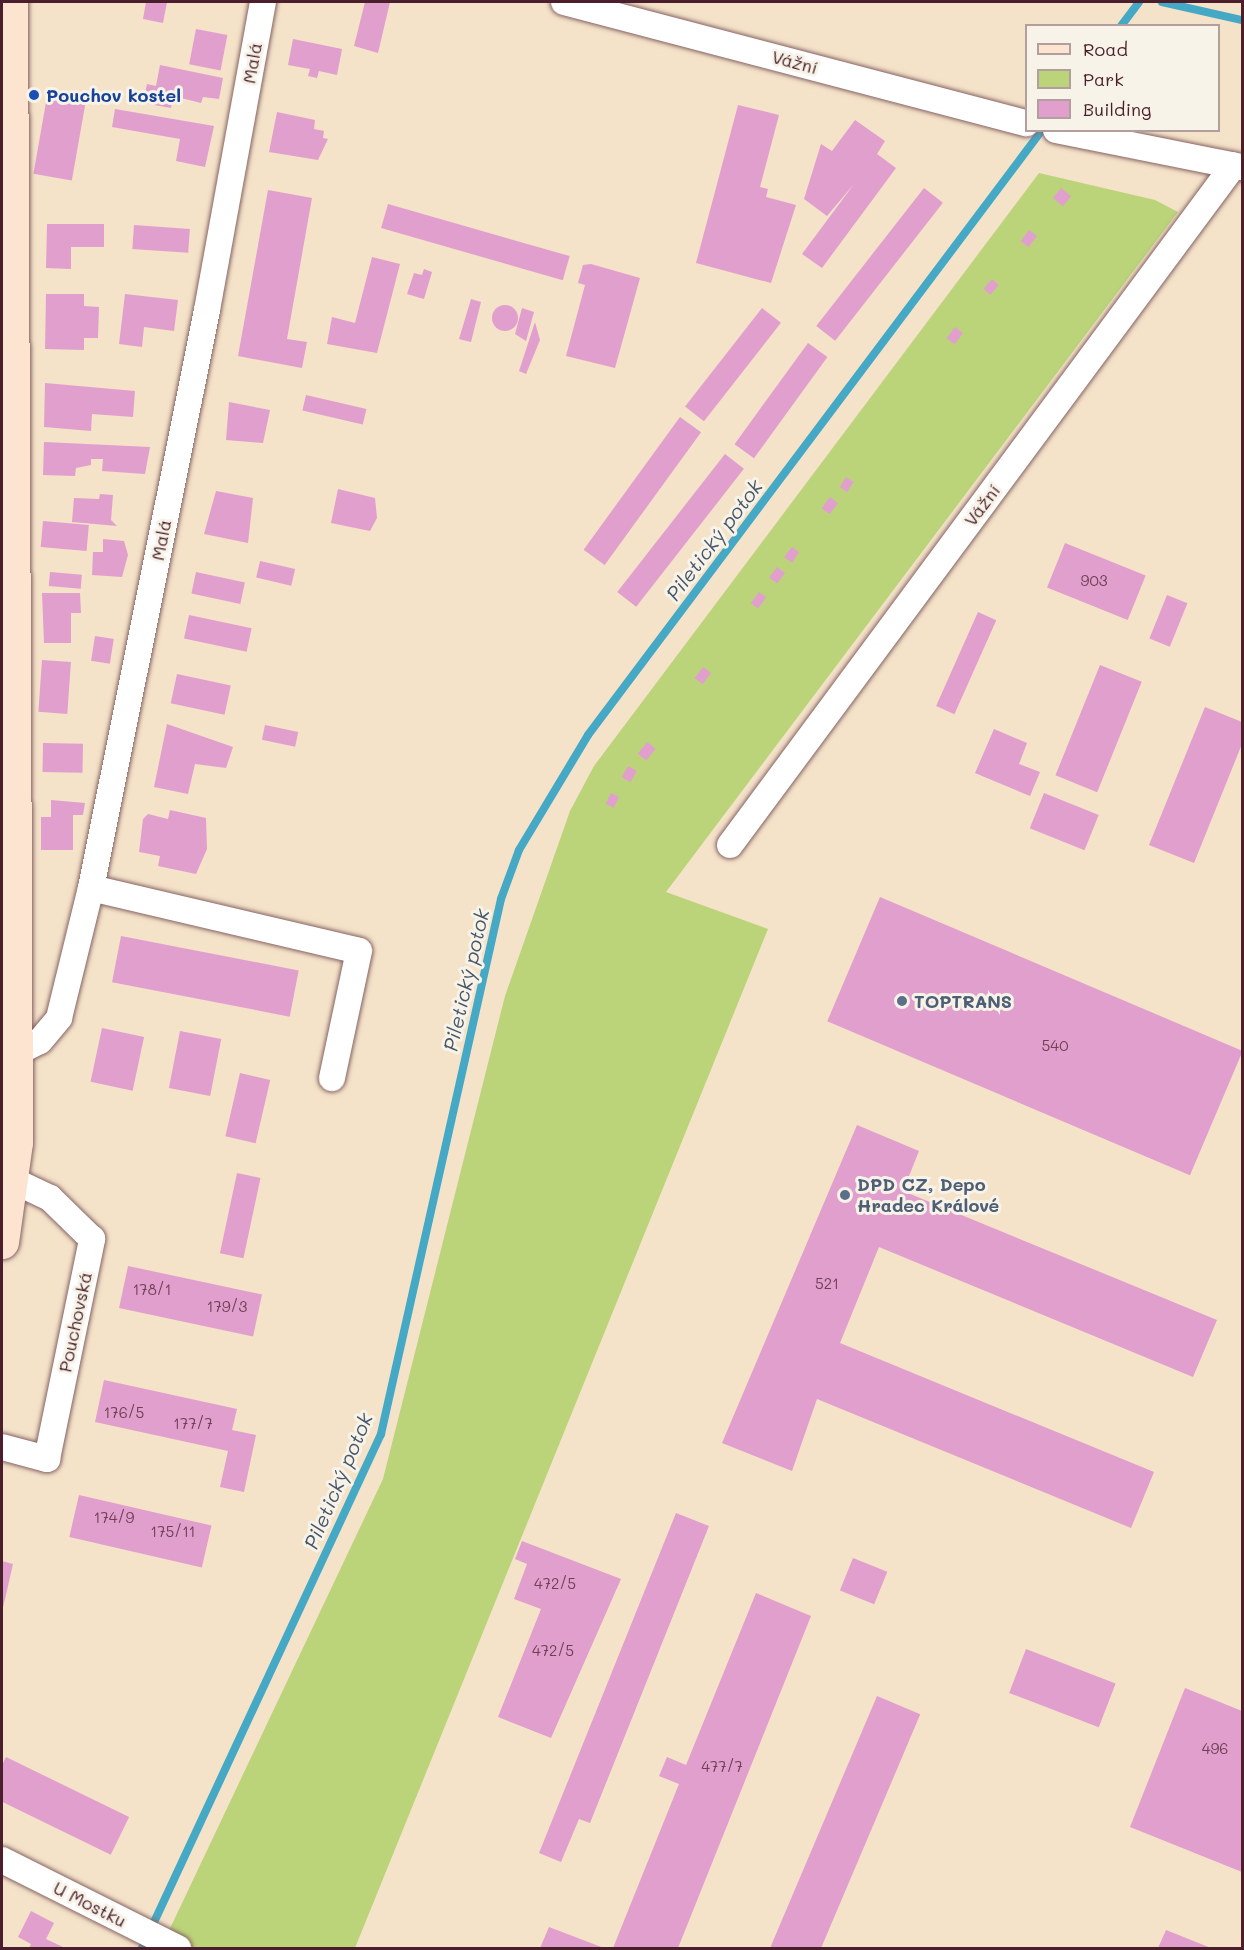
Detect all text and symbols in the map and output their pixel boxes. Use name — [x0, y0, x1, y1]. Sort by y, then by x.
legend — [1025, 24, 1220, 132]
text: Road — [1083, 37, 1128, 61]
street label: Malá — [238, 41, 266, 85]
street label: Vážní — [770, 45, 820, 79]
text: Park — [1083, 67, 1124, 91]
place label: Pouchov kostel — [46, 84, 181, 106]
marker: Pouchov kostel — [27, 88, 41, 102]
text: Building — [1083, 97, 1151, 121]
water label: Piletický potok — [661, 475, 767, 605]
street label: Vážní — [959, 480, 1005, 530]
street label: Malá — [146, 518, 176, 562]
house number: 903 — [1081, 572, 1107, 590]
water label: Piletický potok — [438, 906, 494, 1054]
place label: TOPTRANS — [914, 990, 1012, 1012]
marker: TOPTRANS — [895, 994, 909, 1008]
house number: 540 — [1042, 1037, 1068, 1055]
place label: DPD CZ, Depo Hradec Králové — [857, 1174, 999, 1216]
marker: DPD CZ, Depo Hradec Králové — [838, 1188, 852, 1202]
street label: Pouchovská — [54, 1270, 96, 1374]
house number: 521 — [815, 1275, 839, 1293]
house number: 178/1 — [133, 1281, 171, 1299]
house number: 179/3 — [207, 1298, 247, 1316]
house number: 176/5 — [104, 1404, 144, 1422]
water label: Piletický potok — [299, 1409, 377, 1553]
house number: 177/7 — [173, 1415, 213, 1433]
house number: 174/9 — [94, 1509, 134, 1527]
house number: 175/11 — [150, 1523, 196, 1541]
house number: 472/5 — [534, 1575, 576, 1593]
house number: 472/5 — [532, 1642, 574, 1660]
house number: 496 — [1202, 1740, 1228, 1758]
house number: 477/7 — [701, 1758, 743, 1776]
street label: U Mostku — [50, 1876, 130, 1932]

